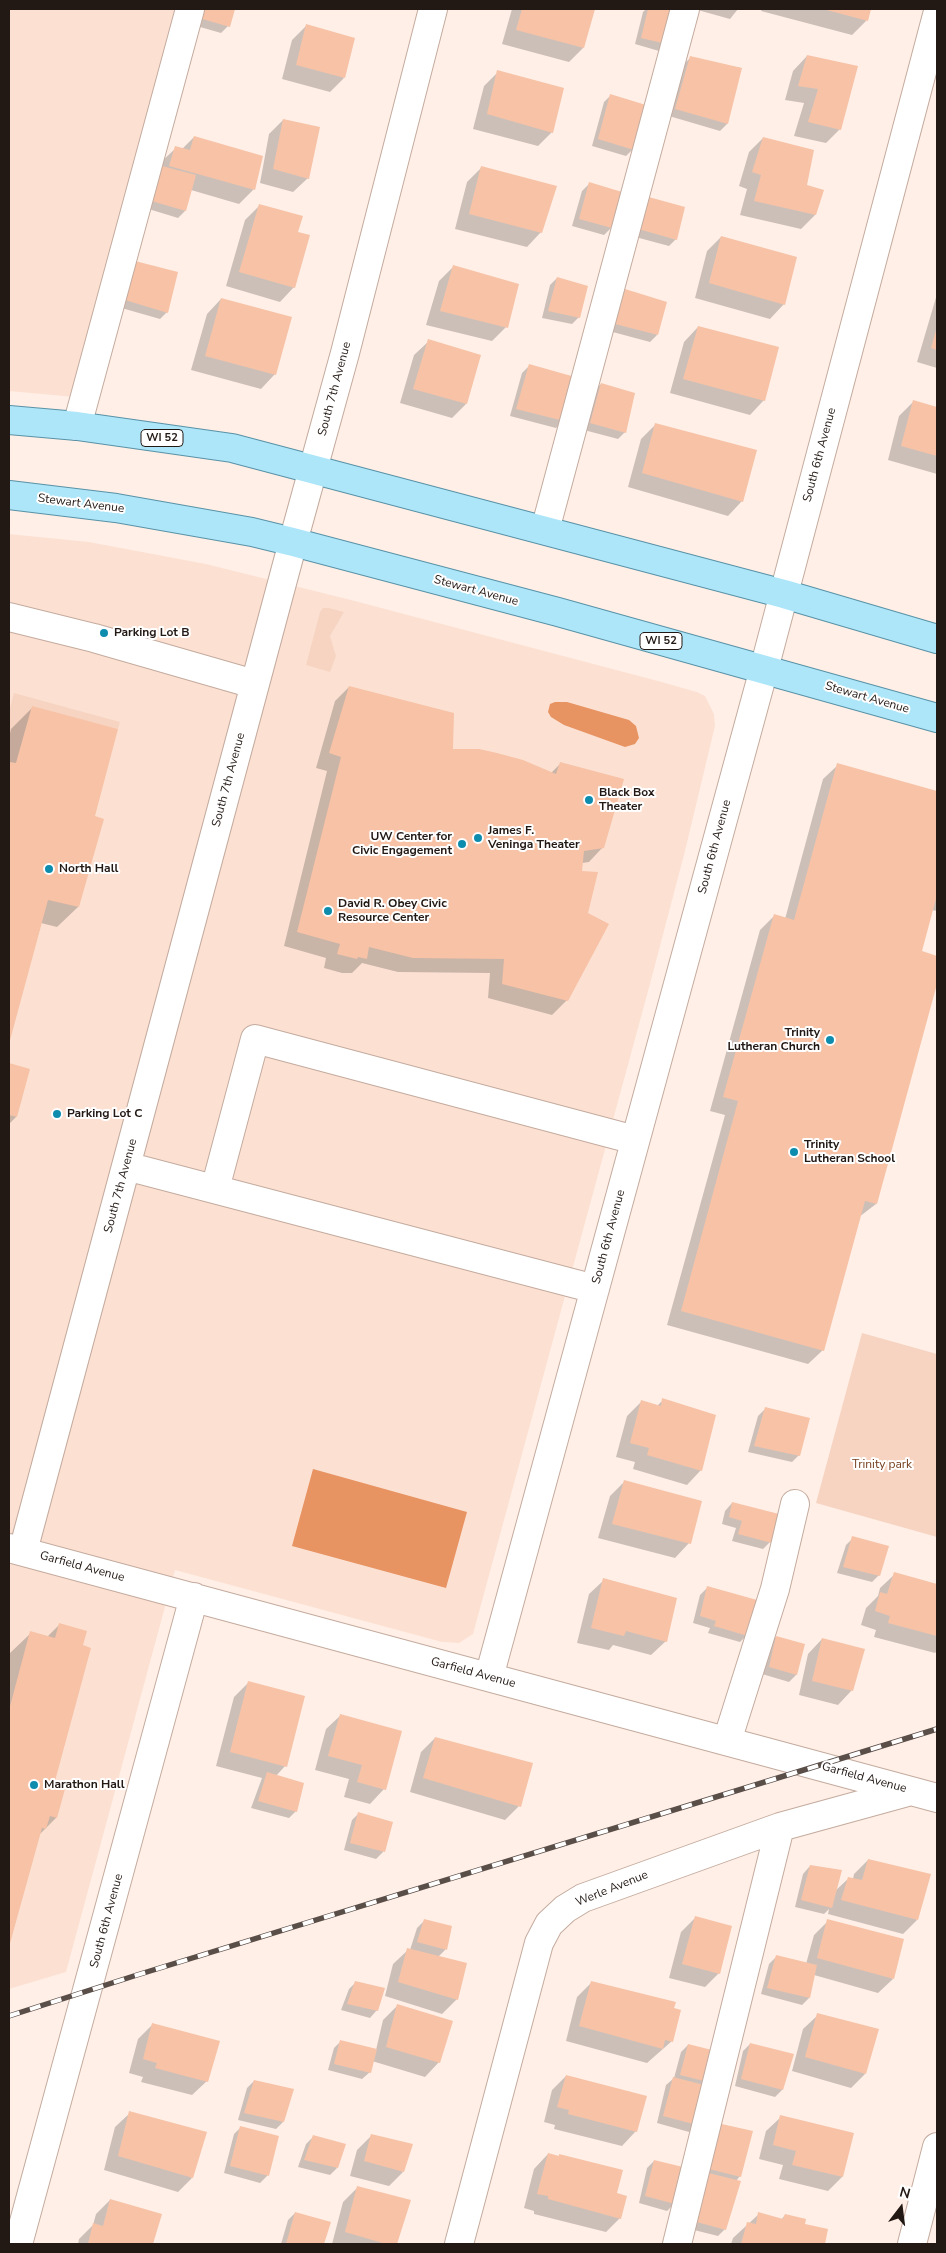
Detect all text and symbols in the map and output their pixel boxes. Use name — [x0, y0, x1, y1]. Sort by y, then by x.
street label: South 7th Avenue — [315, 340, 355, 438]
street label: South 6th Avenue — [800, 406, 840, 504]
road number: WI 52 — [141, 429, 183, 446]
street label: Stewart Avenue — [37, 492, 125, 516]
street label: Stewart Avenue — [432, 573, 520, 609]
place label: Parking Lot B — [114, 626, 189, 640]
marker: Parking Lot B — [98, 627, 110, 639]
road number: WI 52 — [640, 632, 682, 649]
street label: Stewart Avenue — [823, 679, 911, 717]
street label: South 7th Avenue — [209, 731, 249, 829]
place label: Black Box Theater — [599, 786, 655, 814]
marker: Black Box Theater — [583, 794, 595, 806]
street label: South 6th Avenue — [695, 798, 735, 896]
place label: James F. Veninga Theater — [488, 824, 580, 852]
place label: UW Center for Civic Engagement — [352, 830, 452, 858]
marker: James F. Veninga Theater — [472, 832, 484, 844]
marker: UW Center for Civic Engagement — [456, 838, 468, 850]
place label: North Hall — [59, 862, 118, 876]
marker: North Hall — [43, 863, 55, 875]
place label: David R. Obey Civic Resource Center — [338, 897, 447, 925]
marker: David R. Obey Civic Resource Center — [322, 905, 334, 917]
place label: Trinity Lutheran Church — [727, 1026, 820, 1054]
marker: Trinity Lutheran Church — [824, 1034, 836, 1046]
place label: Parking Lot C — [67, 1107, 142, 1121]
marker: Parking Lot C — [51, 1108, 63, 1120]
street label: South 7th Avenue — [101, 1137, 141, 1235]
place label: Trinity Lutheran School — [804, 1138, 895, 1166]
marker: Trinity Lutheran School — [788, 1146, 800, 1158]
street label: South 6th Avenue — [589, 1188, 629, 1286]
park label: Trinity park — [852, 1458, 912, 1472]
street label: Garfield Avenue — [38, 1549, 126, 1585]
street label: Garfield Avenue — [429, 1655, 517, 1691]
street label: Garfield Avenue — [820, 1760, 908, 1796]
place label: Marathon Hall — [44, 1778, 124, 1792]
marker: Marathon Hall — [28, 1779, 40, 1791]
street label: Werle Avenue — [574, 1868, 650, 1910]
street label: South 6th Avenue — [87, 1872, 127, 1970]
text: N — [897, 2182, 913, 2204]
north arrow — [876, 2183, 926, 2233]

